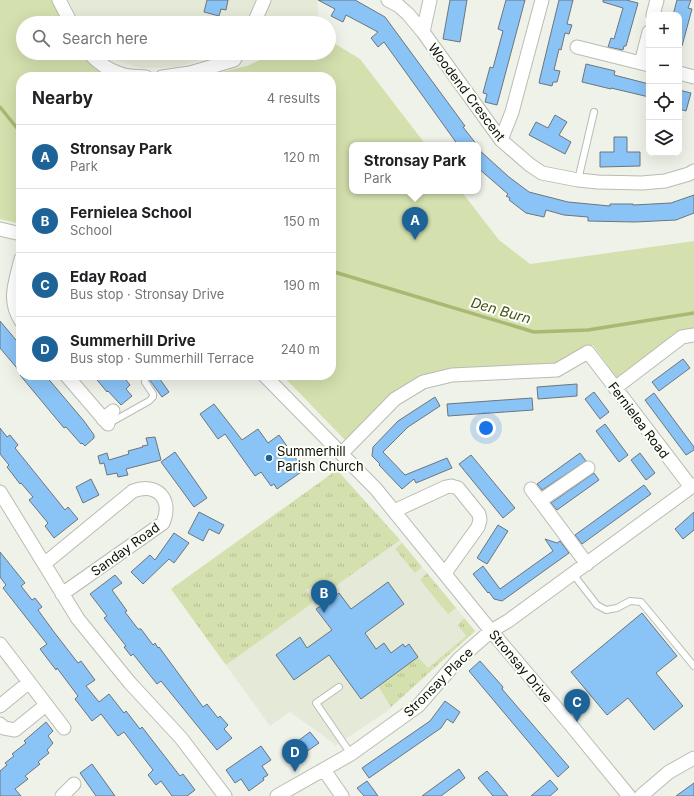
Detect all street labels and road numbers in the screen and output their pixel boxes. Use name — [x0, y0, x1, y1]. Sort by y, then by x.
street label: Woodend Crescent — [425, 40, 509, 144]
street label: Fernielea Road — [605, 379, 673, 461]
street label: Sanday Road — [88, 519, 162, 579]
street label: Stronsay Drive — [486, 626, 556, 706]
street label: Stronsay Place — [400, 644, 476, 720]

